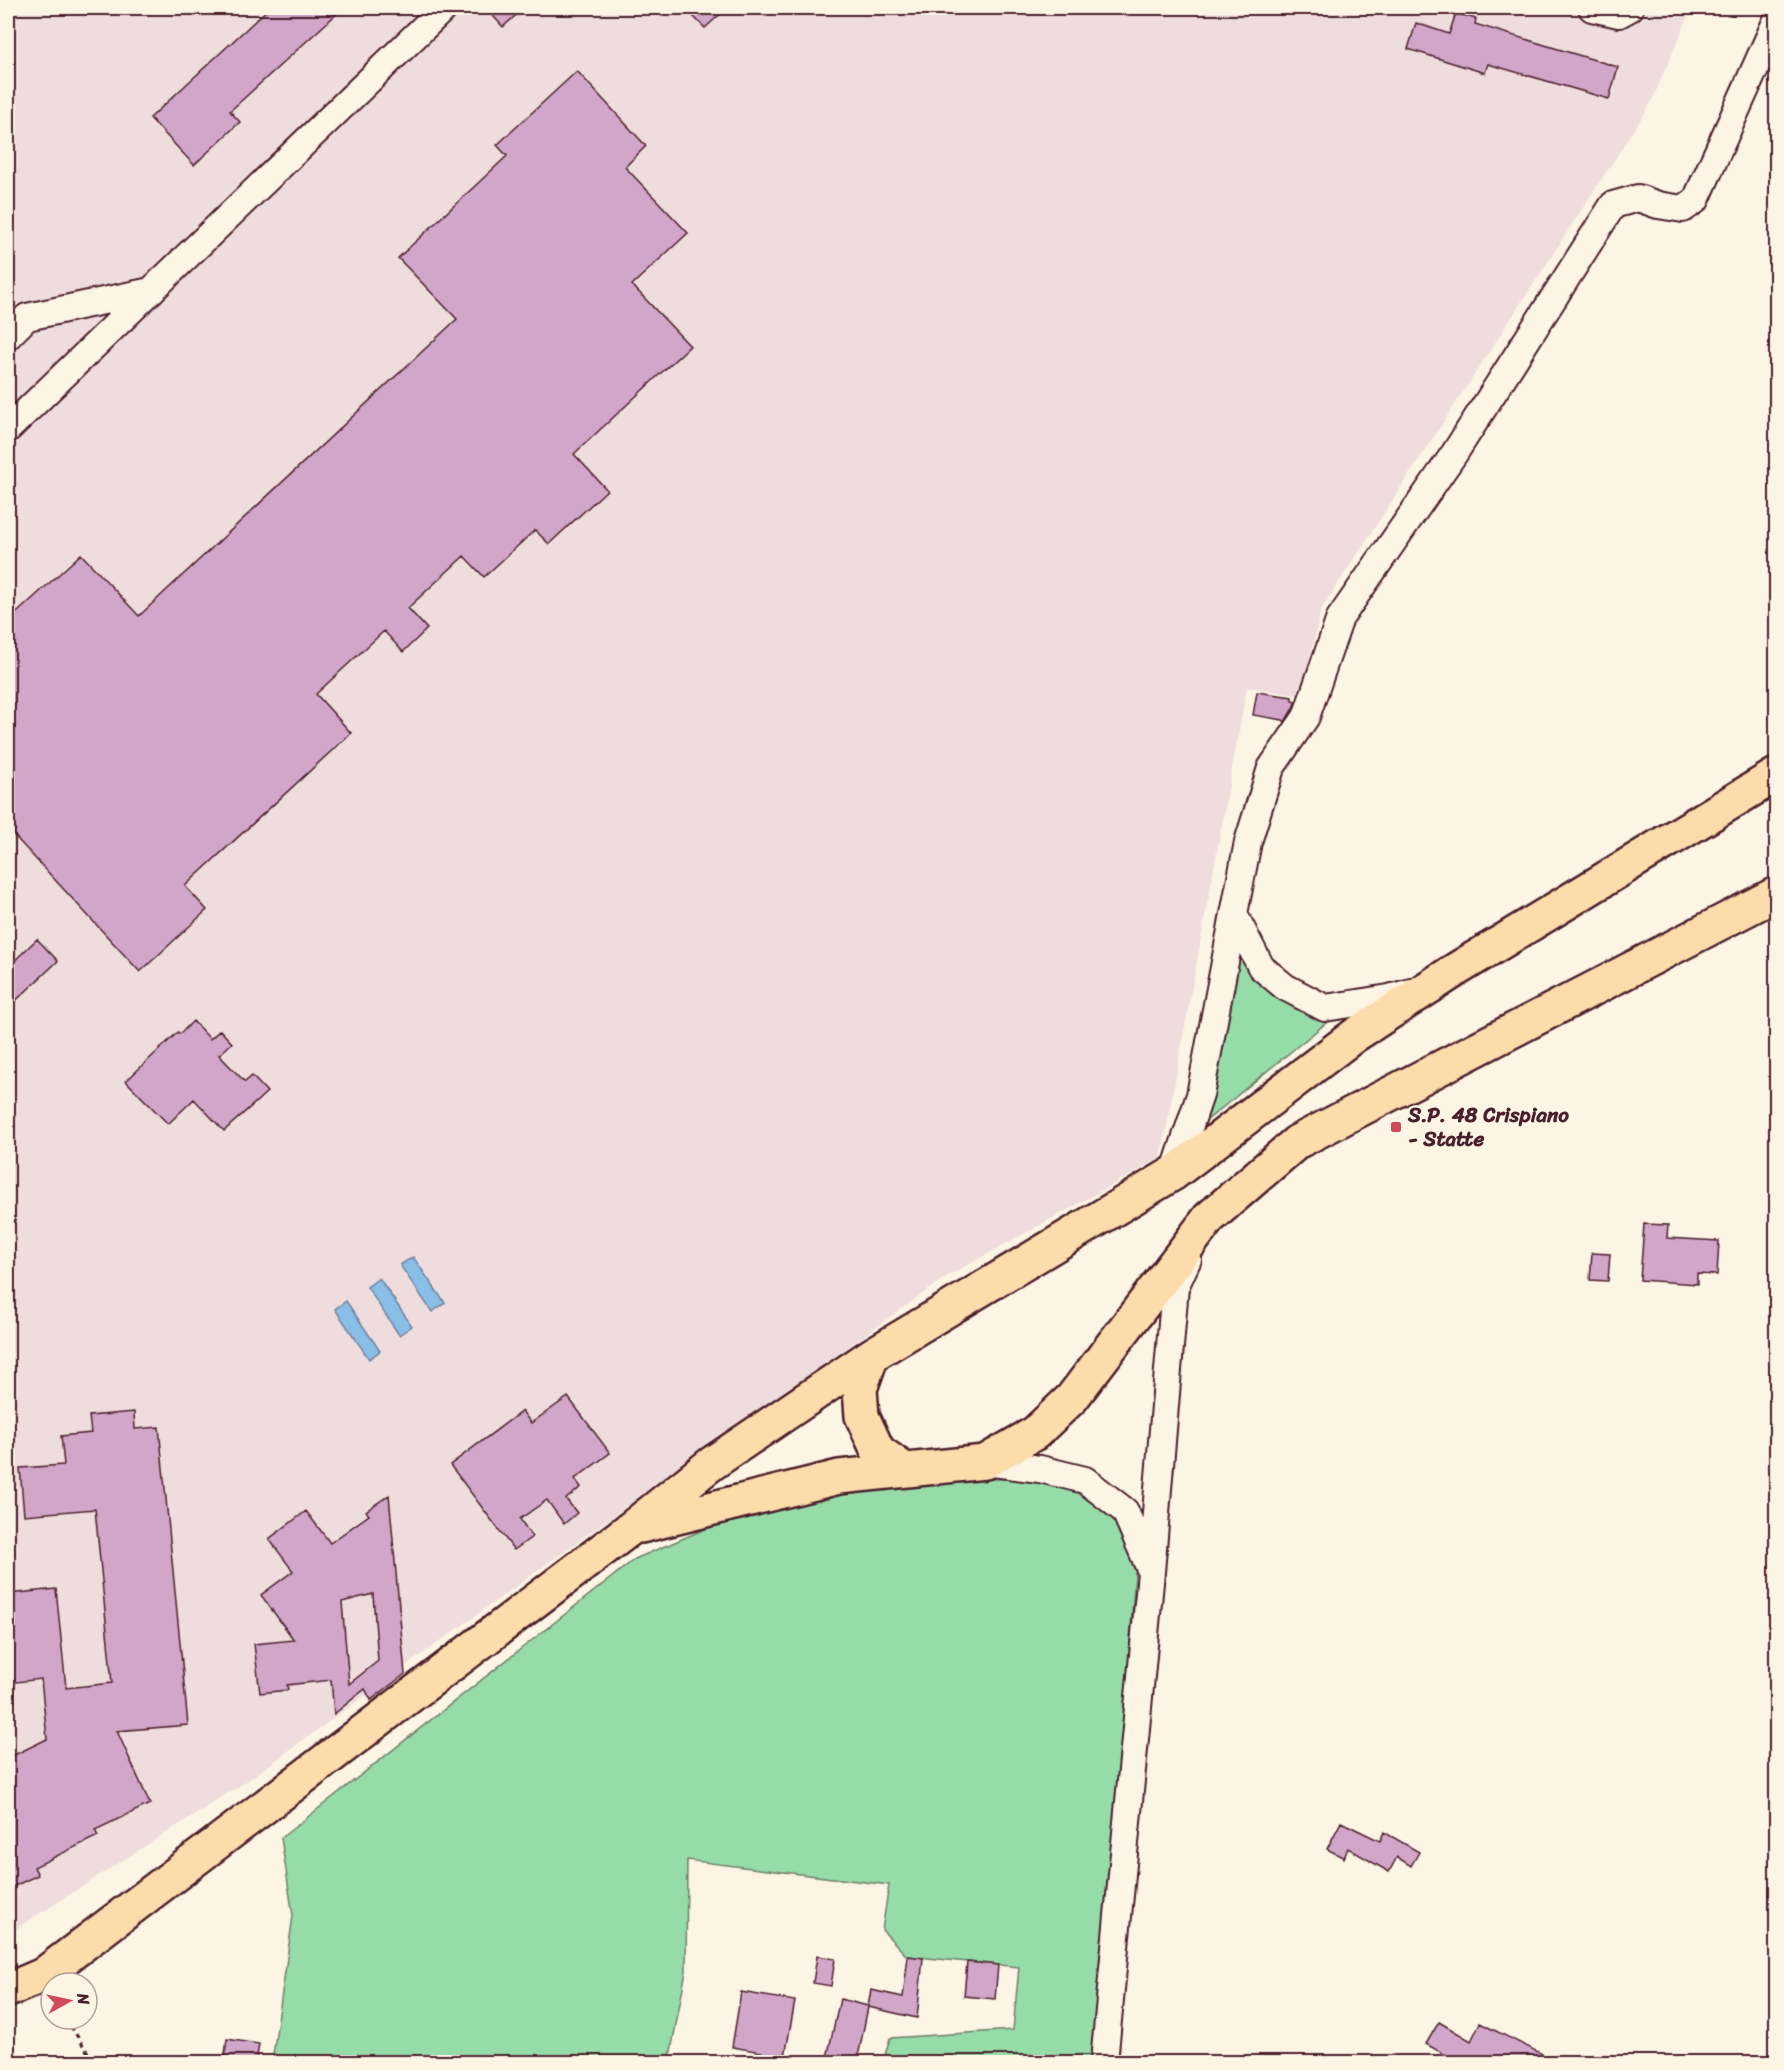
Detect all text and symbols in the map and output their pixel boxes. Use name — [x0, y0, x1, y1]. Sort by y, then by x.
place label: S.P. 48 Crispiano - Statte — [1407, 1096, 1569, 1158]
marker: S.P. 48 Crispiano - Statte — [1389, 1120, 1403, 1134]
north arrow — [39, 1971, 99, 2031]
text: N — [68, 1990, 99, 2007]

